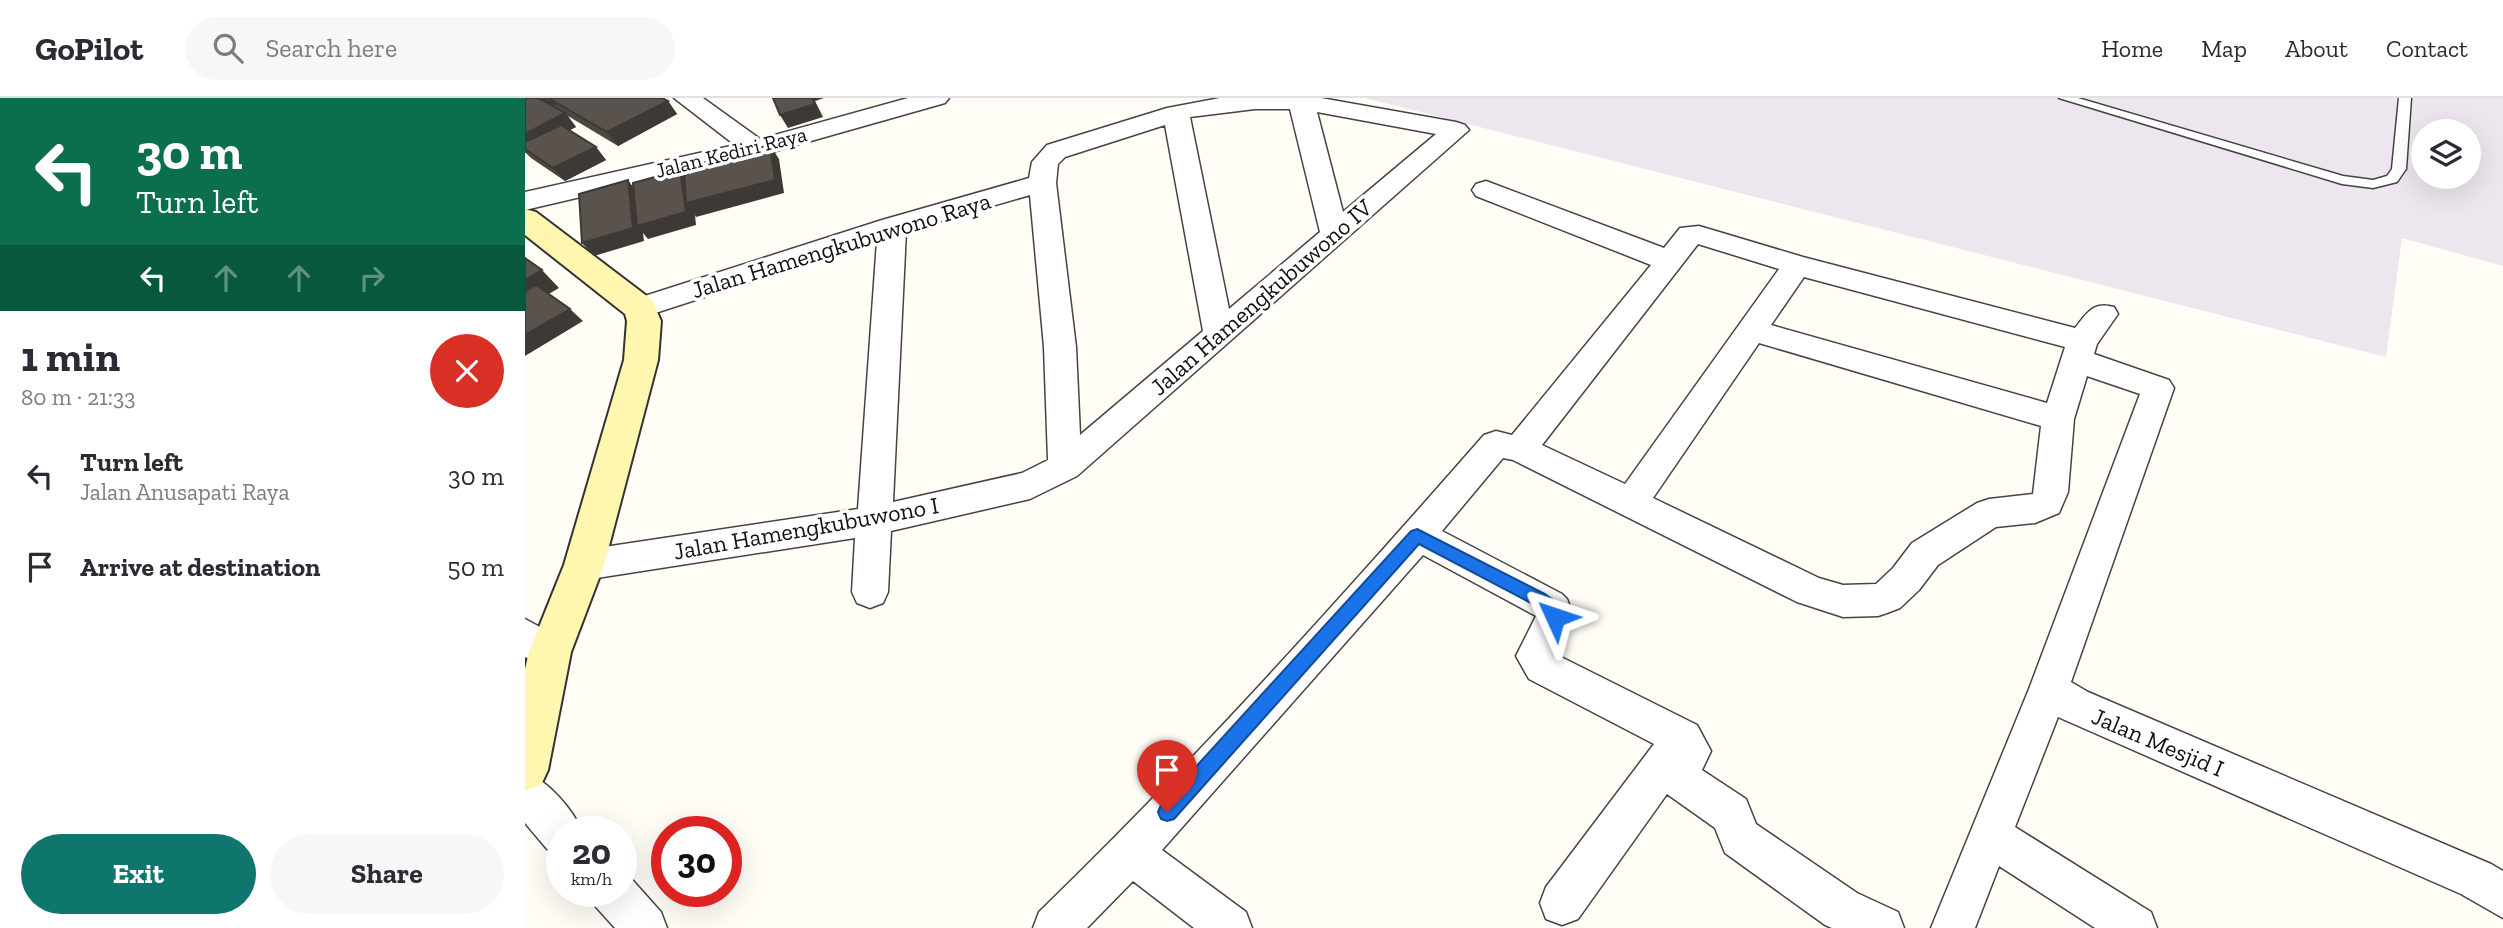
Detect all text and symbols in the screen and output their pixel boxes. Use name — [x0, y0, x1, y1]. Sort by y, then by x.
search box — [185, 17, 675, 80]
text: GoPilot — [35, 29, 143, 68]
icon: search — [209, 29, 247, 67]
text: Search here — [265, 32, 397, 64]
text: Home — [2101, 34, 2163, 63]
text: Map — [2201, 34, 2247, 63]
text: About — [2285, 34, 2348, 63]
text: Contact — [2386, 34, 2468, 63]
map controls — [2411, 119, 2481, 189]
button: layers — [2411, 119, 2481, 189]
street label: Jalan Kediri Raya — [653, 121, 809, 183]
text: 30 m — [136, 123, 242, 182]
icon: left — [21, 126, 112, 217]
text: Turn left — [136, 183, 258, 221]
street label: Jalan Hamengkubuwono Raya — [688, 186, 994, 304]
street label: Jalan Hamengkubuwono IV — [1144, 192, 1378, 401]
icon: left — [134, 259, 172, 297]
icon: ahead — [207, 259, 245, 297]
icon: ahead — [280, 259, 318, 297]
icon: right — [353, 259, 391, 297]
text: 1 min — [21, 331, 120, 382]
button: close — [430, 334, 504, 408]
text: 80 m · 21:33 — [21, 383, 136, 411]
text: Turn left — [80, 446, 183, 478]
icon: left — [21, 457, 59, 495]
text: 30 m — [448, 460, 504, 492]
text: Jalan Anusapati Raya — [80, 478, 290, 506]
street label: Jalan Hamengkubuwono I — [671, 490, 941, 566]
icon: arrive — [21, 548, 59, 586]
text: Arrive at destination — [80, 551, 320, 583]
text: 50 m — [447, 551, 504, 583]
position arrow — [1518, 580, 1592, 654]
street label: Jalan Mesjid I — [2088, 701, 2228, 783]
pin — [1137, 740, 1197, 812]
icon: arrive — [1148, 751, 1186, 789]
speed limit sign: 30 — [651, 816, 742, 907]
text: 20 — [572, 831, 611, 873]
button: Exit — [21, 834, 256, 914]
button: Share — [270, 834, 504, 914]
text: km/h — [571, 868, 612, 890]

